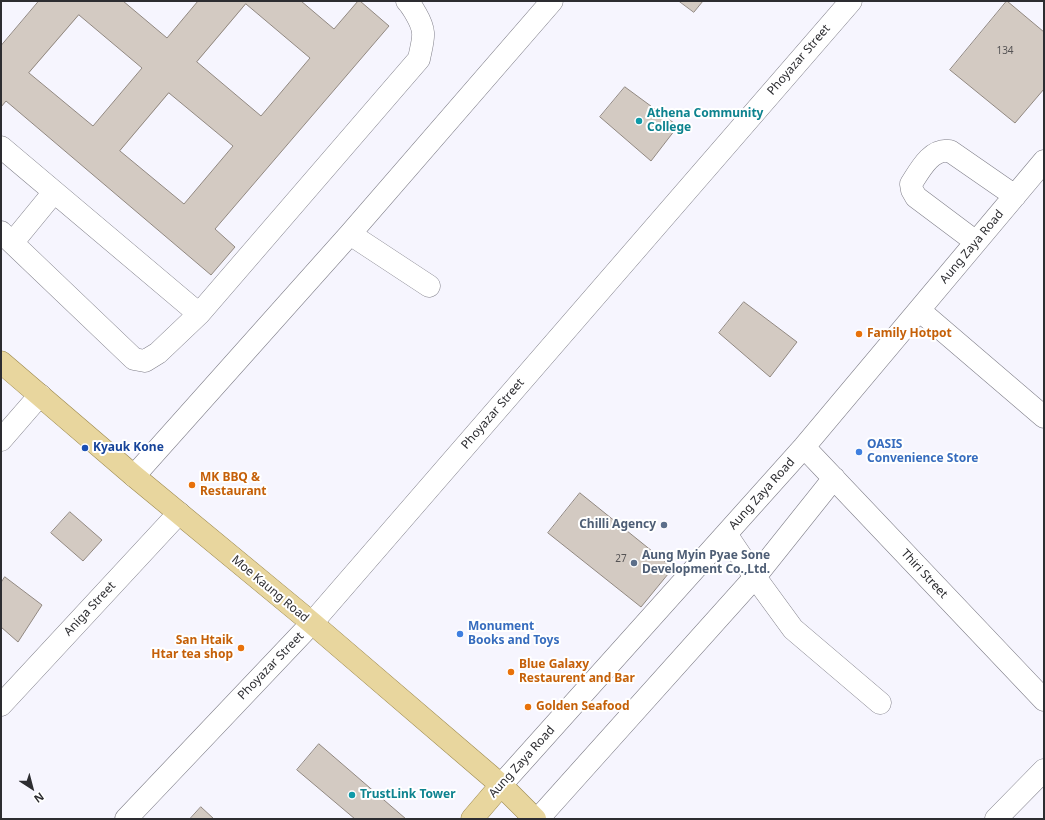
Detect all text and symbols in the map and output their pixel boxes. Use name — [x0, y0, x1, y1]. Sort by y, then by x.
street label: Phoyazar Street — [765, 22, 833, 98]
house number: 134 — [996, 45, 1014, 57]
place label: Athena Community College — [647, 107, 763, 135]
marker: Athena Community College — [634, 116, 644, 126]
street label: Aung Zaya Road — [937, 207, 1007, 287]
place label: Family Hotpot — [867, 327, 952, 341]
marker: Family Hotpot — [854, 329, 864, 339]
street label: Phoyazar Street — [459, 376, 527, 452]
place label: OASIS Convenience Store — [867, 438, 978, 466]
place label: Kyauk Kone — [93, 441, 164, 455]
marker: Kyauk Kone — [80, 443, 90, 453]
marker: OASIS Convenience Store — [854, 447, 864, 457]
street label: Aung Zaya Road — [726, 455, 798, 533]
place label: MK BBQ & Restaurant — [200, 471, 267, 499]
marker: MK BBQ & Restaurant — [187, 480, 197, 490]
place label: Chilli Agency — [579, 518, 656, 532]
marker: Chilli Agency — [659, 520, 669, 530]
street label: Thiri Street — [898, 546, 950, 602]
place label: Aung Myin Pyae Sone Development Co.,Ltd. — [642, 549, 770, 577]
street label: Moe Kaung Road — [228, 553, 312, 625]
house number: 27 — [615, 553, 627, 565]
marker: Aung Myin Pyae Sone Development Co.,Ltd. — [629, 558, 639, 568]
street label: Aniga Street — [61, 579, 119, 639]
place label: Monument Books and Toys — [468, 620, 559, 648]
street label: Phoyazar Street — [235, 629, 307, 703]
marker: Monument Books and Toys — [455, 629, 465, 639]
place label: San Htaik Htar tea shop — [151, 634, 233, 662]
marker: San Htaik Htar tea shop — [236, 643, 246, 653]
place label: Blue Galaxy Restaurent and Bar — [519, 658, 635, 686]
marker: Blue Galaxy Restaurent and Bar — [506, 667, 516, 677]
place label: Golden Seafood — [536, 700, 630, 714]
marker: Golden Seafood — [523, 702, 533, 712]
street label: Aung Zaya Road — [486, 723, 558, 801]
north arrow — [12, 768, 52, 808]
place label: TrustLink Tower — [360, 788, 456, 802]
text: N — [31, 789, 47, 807]
marker: TrustLink Tower — [347, 790, 357, 800]

